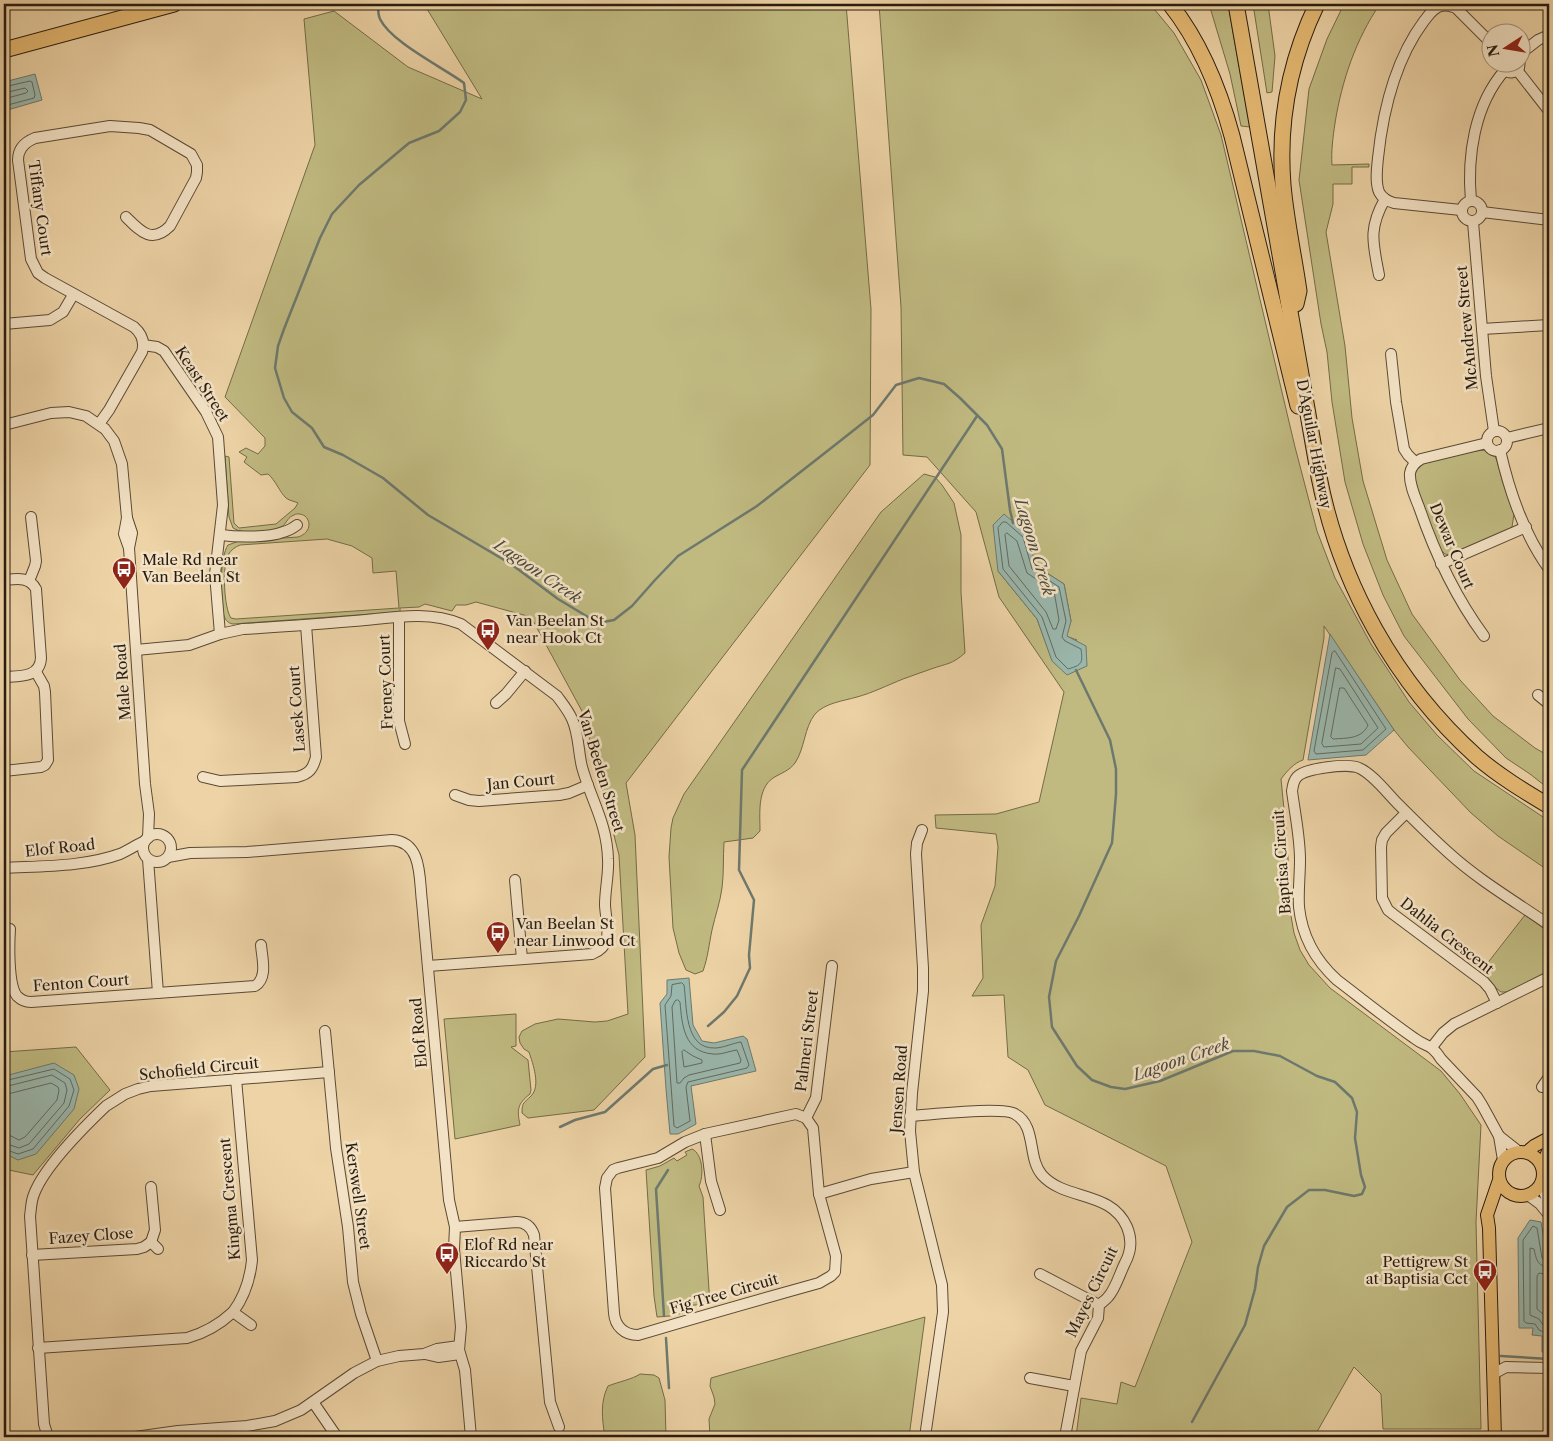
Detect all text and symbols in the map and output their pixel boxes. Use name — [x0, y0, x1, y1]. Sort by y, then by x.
north arrow — [1480, 22, 1530, 72]
text: N — [1483, 43, 1503, 59]
street label: Tiffany Court — [24, 159, 57, 258]
street label: McAndrew Street — [1452, 264, 1481, 391]
street label: Keast Street — [171, 343, 234, 425]
street label: D'Aguilar Highway — [1293, 377, 1337, 511]
water label: Lagoon Creek — [1010, 494, 1059, 599]
street label: Dewar Court — [1426, 500, 1479, 592]
water label: Lagoon Creek — [489, 533, 586, 608]
place label: Male Rd near Van Beelan St — [141, 550, 241, 586]
bus stop icon: Male Rd near Van Beelan St — [111, 556, 137, 590]
place label: Van Beelan St near Hook Ct — [505, 611, 605, 647]
bus stop icon: Van Beelan St near Hook Ct — [475, 617, 501, 651]
street label: Freney Court — [374, 633, 397, 730]
street label: Male Road — [110, 643, 135, 721]
street label: Lasek Court — [284, 664, 309, 753]
street label: Van Beelen Street — [574, 706, 629, 835]
street label: Jan Court — [484, 769, 556, 794]
street label: Baptisa Circuit — [1268, 808, 1295, 915]
street label: Elof Road — [24, 834, 96, 861]
street label: Dahlia Crescent — [1397, 893, 1499, 979]
place label: Van Beelan St near Linwood Ct — [515, 914, 636, 950]
bus stop icon: Van Beelan St near Linwood Ct — [485, 920, 511, 954]
street label: Fenton Court — [32, 970, 130, 995]
street label: Palmeri Street — [791, 989, 822, 1093]
street label: Elof Road — [406, 997, 431, 1069]
water label: Lagoon Creek — [1128, 1033, 1233, 1085]
street label: Jensen Road — [886, 1044, 911, 1136]
street label: Schofield Circuit — [138, 1053, 260, 1084]
street label: Kingma Crescent — [215, 1136, 244, 1261]
street label: Kerswell Street — [342, 1141, 376, 1252]
street label: Fazey Close — [48, 1223, 134, 1248]
place label: Elof Rd near Riccardo St — [464, 1235, 554, 1271]
bus stop icon: Elof Rd near Riccardo St — [434, 1241, 460, 1275]
street label: Mayes Circuit — [1061, 1243, 1122, 1340]
place label: Pettigrew St at Baptisia Cct — [1366, 1252, 1469, 1288]
bus stop icon: Pettigrew St at Baptisia Cct — [1472, 1258, 1498, 1292]
street label: Fig Tree Circuit — [667, 1269, 781, 1318]

